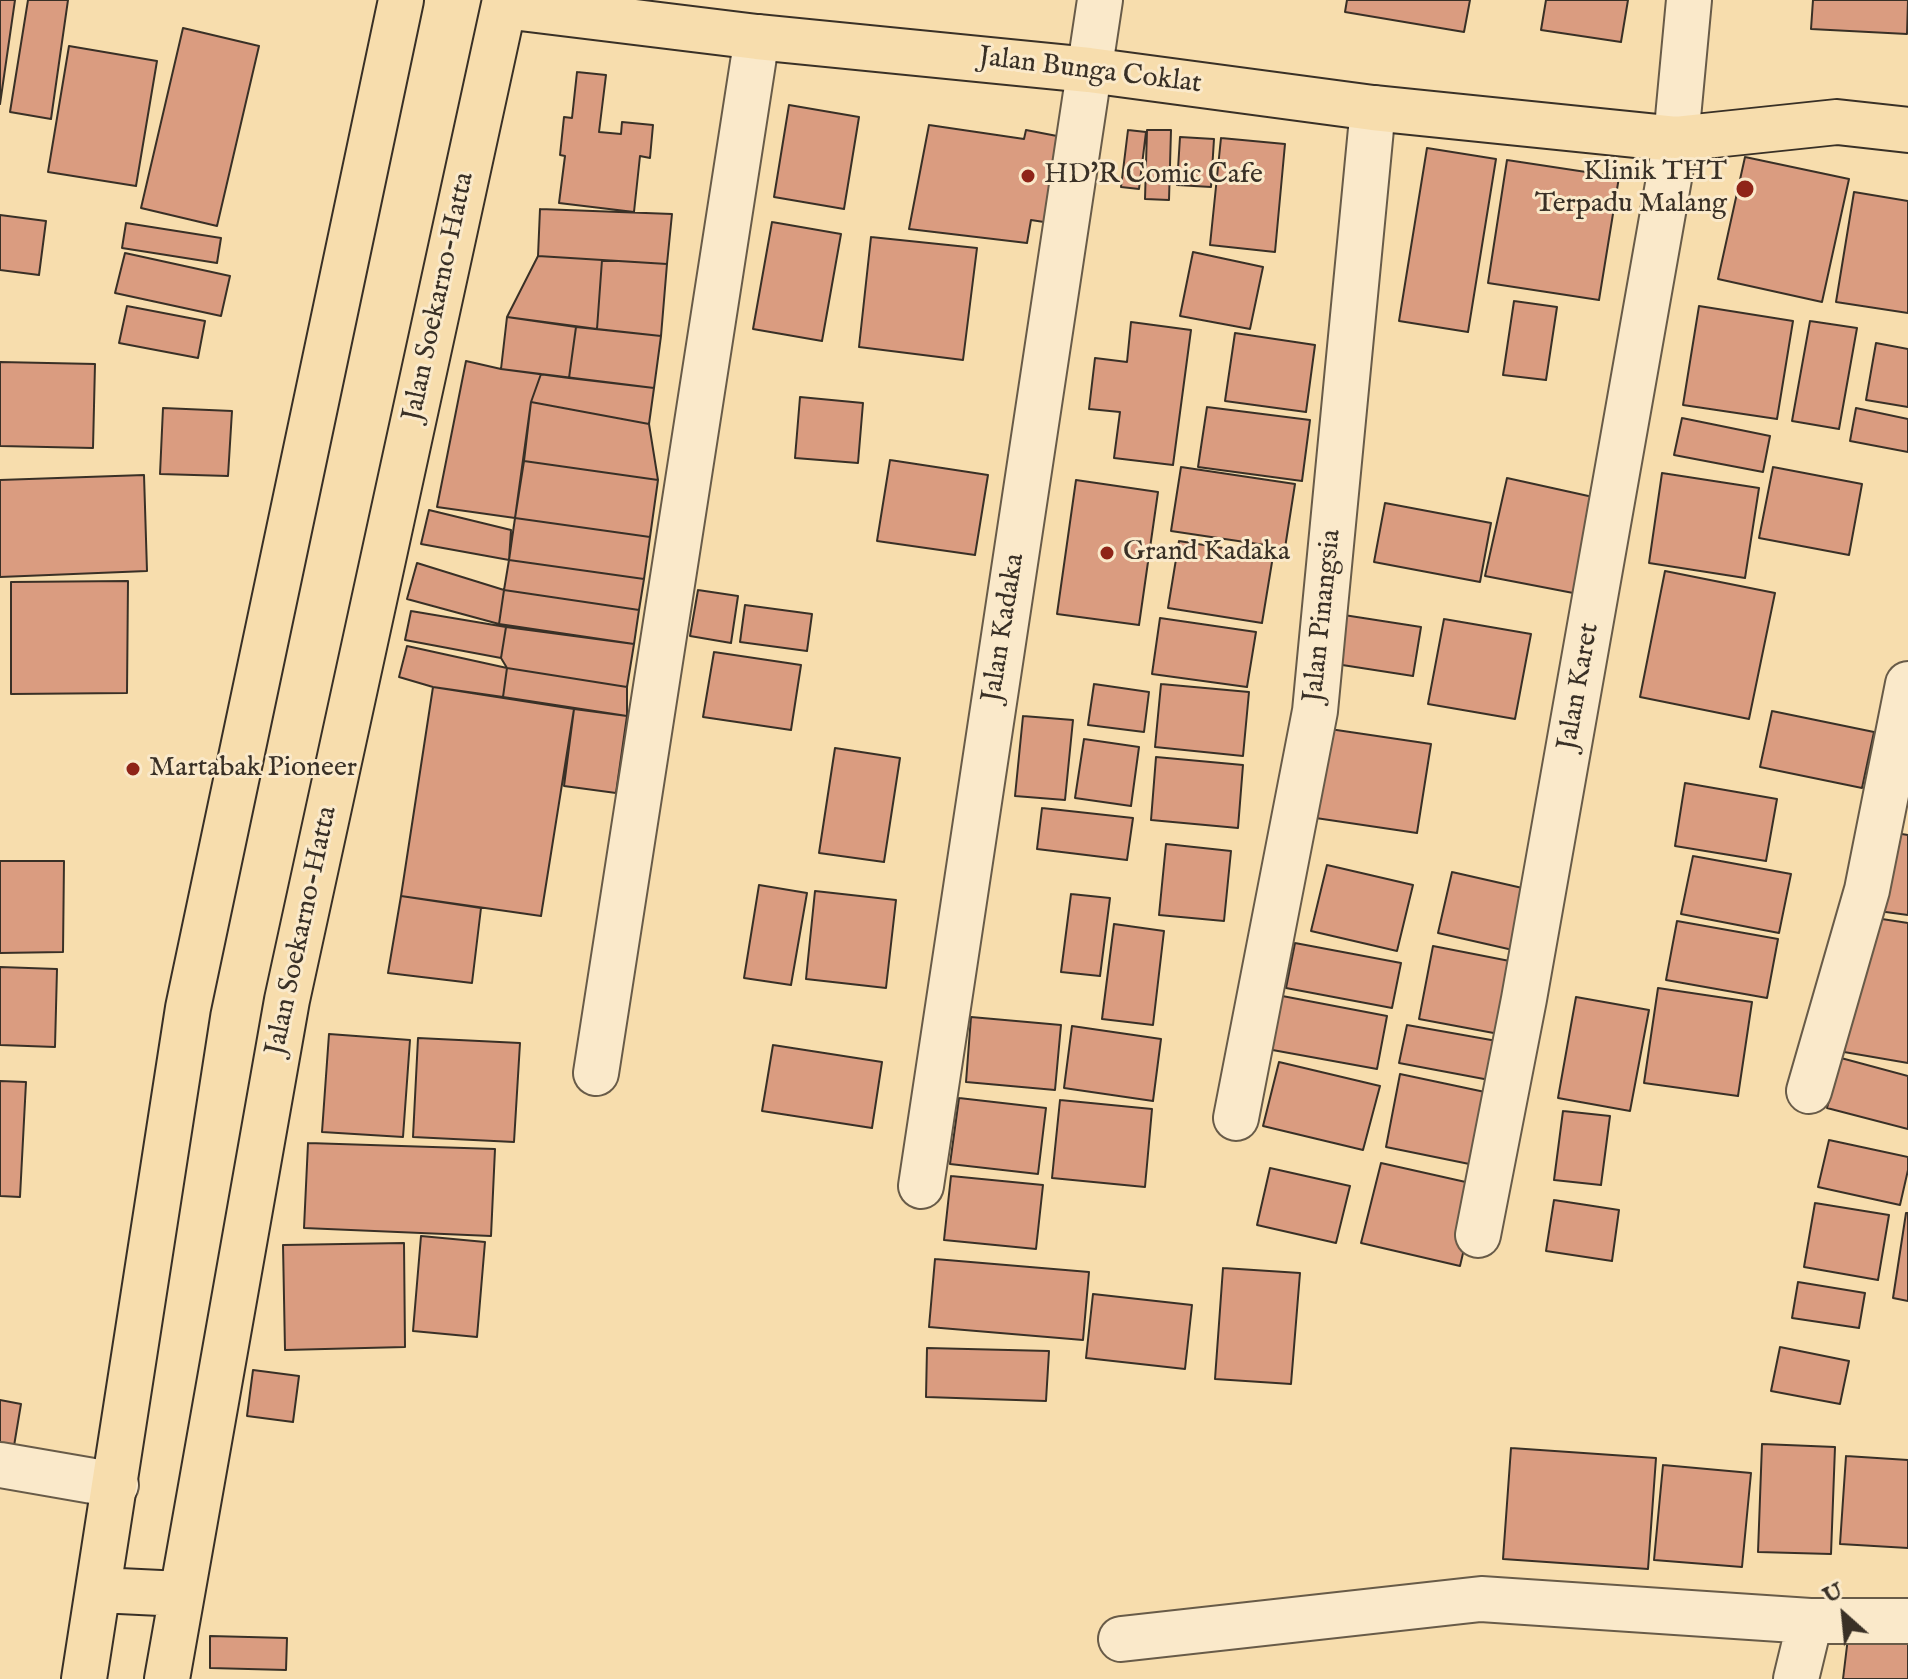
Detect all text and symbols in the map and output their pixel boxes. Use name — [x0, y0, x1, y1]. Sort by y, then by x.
street label: Jalan Bunga Coklat — [977, 42, 1203, 102]
place label: Klinik THT Terpadu Malang — [1535, 156, 1727, 222]
place label: HD'R Comic Cafe — [1044, 159, 1263, 193]
marker: HD'R Comic Cafe — [1019, 167, 1037, 185]
street label: Jalan Soekarno-Hatta — [397, 169, 483, 425]
marker: Klinik THT Terpadu Malang — [1734, 178, 1756, 200]
street label: Jalan Pinangsia — [1298, 528, 1350, 704]
place label: Grand Kadaka — [1123, 536, 1290, 570]
marker: Grand Kadaka — [1098, 544, 1116, 562]
street label: Jalan Kadaka — [977, 551, 1033, 705]
street label: Jalan Karet — [1552, 621, 1608, 753]
place label: Martabak Pioneer — [149, 752, 357, 786]
marker: Martabak Pioneer — [124, 760, 142, 778]
street label: Jalan Soekarno-Hatta — [260, 803, 346, 1059]
north arrow — [1804, 1575, 1884, 1655]
text: U — [1818, 1577, 1848, 1610]

